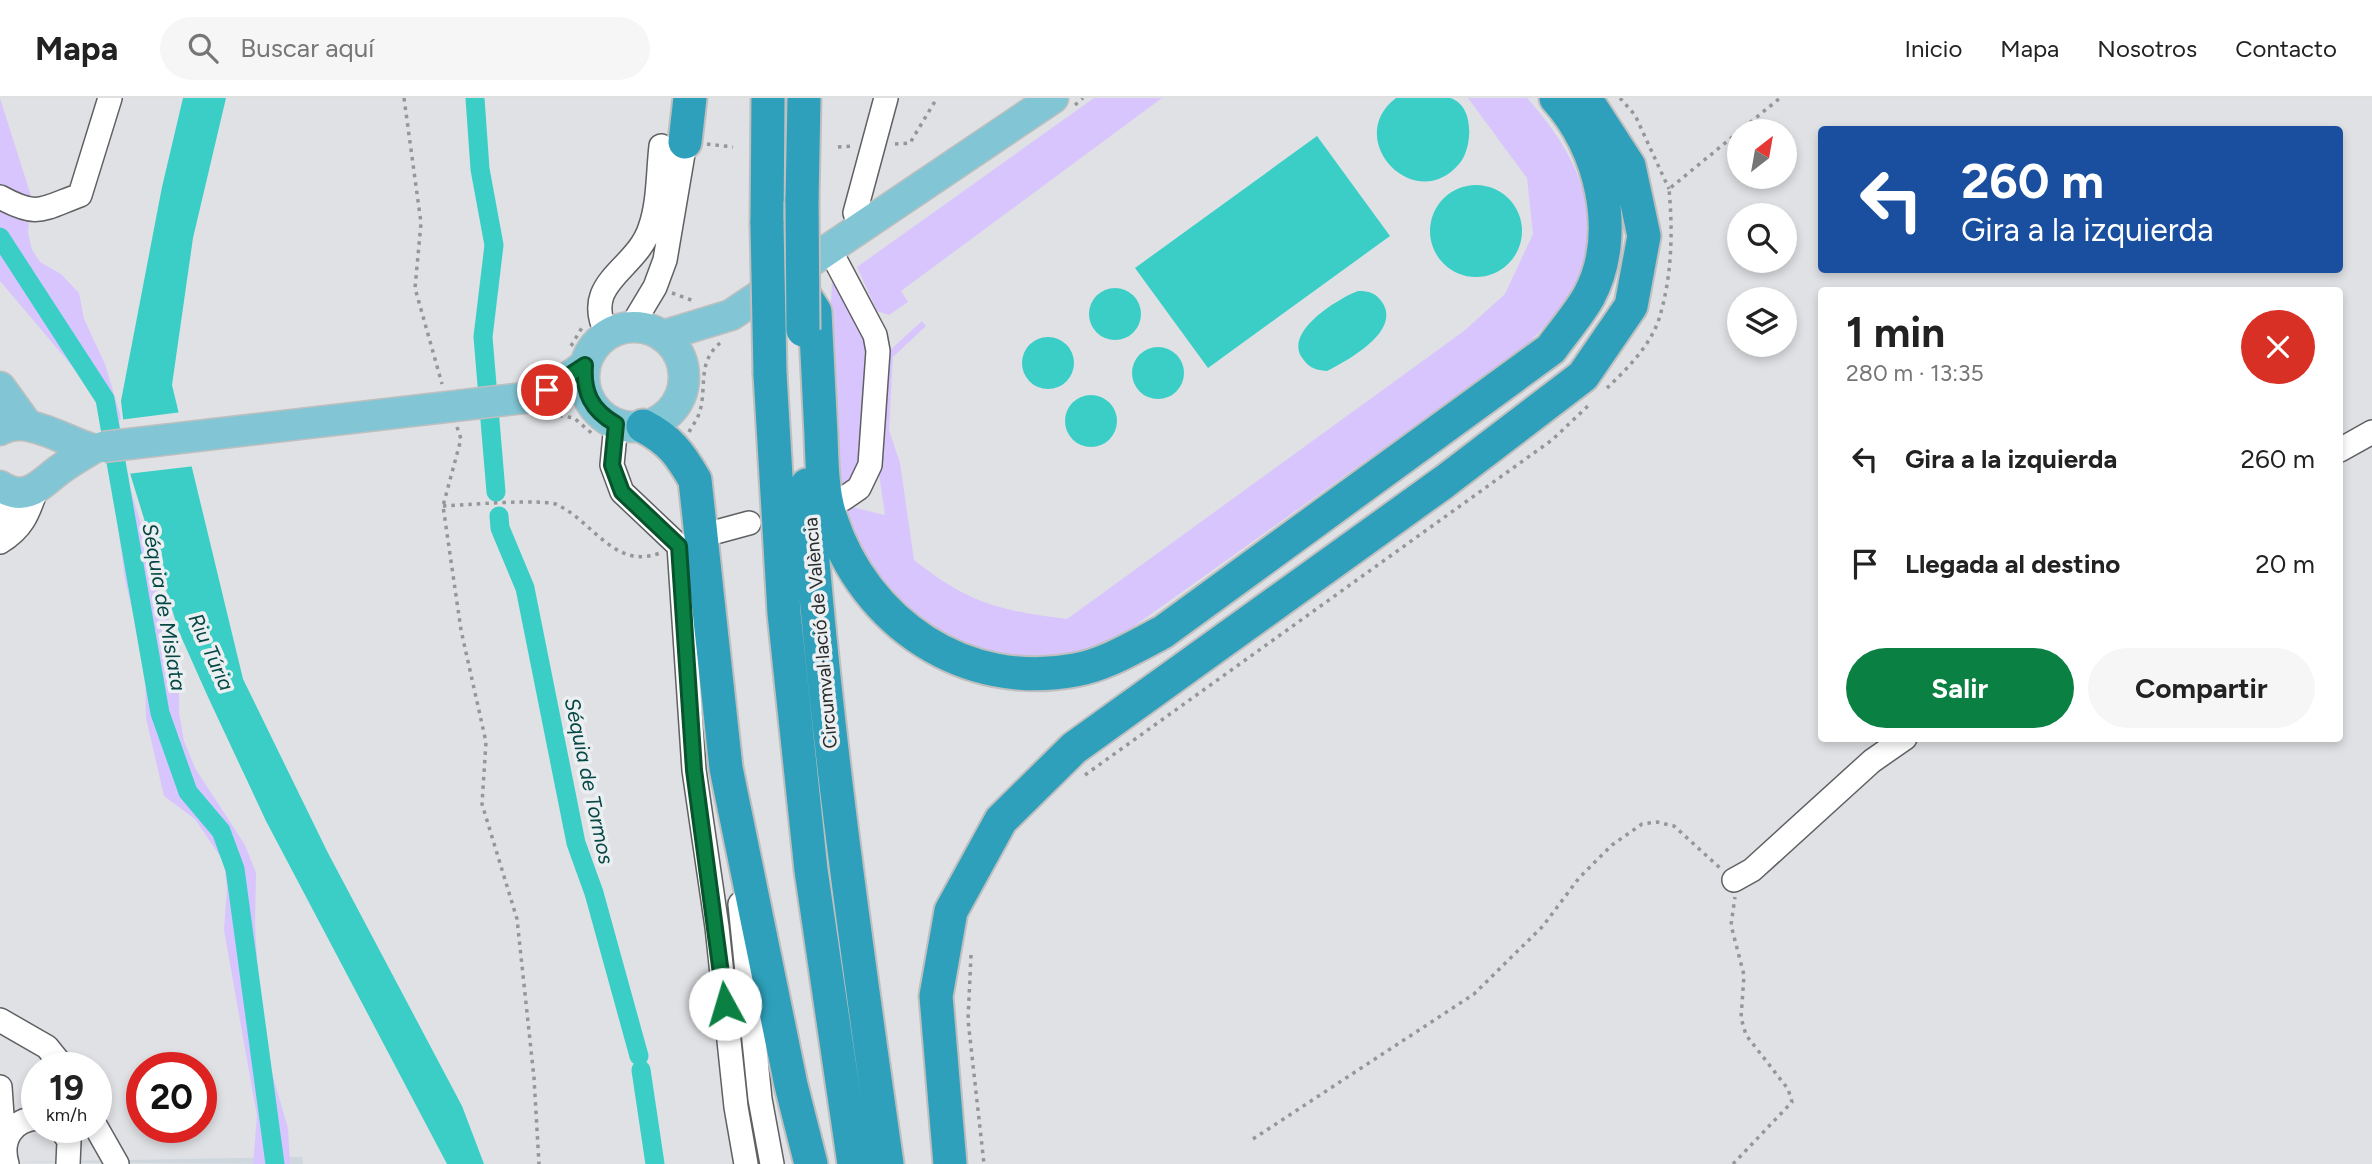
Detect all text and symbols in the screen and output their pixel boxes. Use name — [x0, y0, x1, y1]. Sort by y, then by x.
search box — [160, 17, 650, 80]
text: Mapa — [35, 29, 118, 68]
icon: search — [184, 29, 222, 67]
text: Buscar aquí — [240, 32, 374, 64]
text: Inicio — [1904, 34, 1962, 63]
text: Mapa — [2000, 34, 2059, 63]
text: Nosotros — [2097, 34, 2197, 63]
text: Contacto — [2235, 34, 2337, 63]
north arrow — [1727, 119, 1797, 189]
map controls — [1727, 119, 1797, 357]
text: 260 m — [1961, 151, 2104, 210]
icon: left — [1846, 154, 1937, 245]
button: search — [1727, 203, 1797, 273]
text: Gira a la izquierda — [1961, 211, 2214, 249]
button: layers — [1727, 287, 1797, 357]
text: 1 min — [1846, 307, 1945, 358]
button: close — [2241, 310, 2315, 384]
text: 280 m · 13:35 — [1846, 359, 1984, 387]
pin — [517, 360, 577, 420]
icon: arrive — [528, 371, 566, 409]
icon: left — [1846, 440, 1884, 478]
text: Gira a la izquierda — [1905, 443, 2117, 475]
text: 260 m — [2241, 443, 2315, 475]
street label: Circumval·lació de València — [799, 516, 842, 749]
water label: Séquia de Mislata — [137, 521, 192, 693]
icon: arrive — [1846, 545, 1884, 583]
text: Llegada al destino — [1905, 548, 2120, 580]
text: 20 m — [2255, 548, 2315, 580]
water label: Riu Túria — [183, 609, 239, 694]
button: Salir — [1846, 648, 2074, 728]
button: Compartir — [2088, 648, 2315, 728]
water label: Séquia de Tormos — [560, 695, 619, 867]
position arrow — [688, 967, 762, 1041]
speed limit sign: 20 — [126, 1052, 217, 1143]
text: 19 — [49, 1067, 84, 1109]
text: km/h — [46, 1104, 87, 1126]

